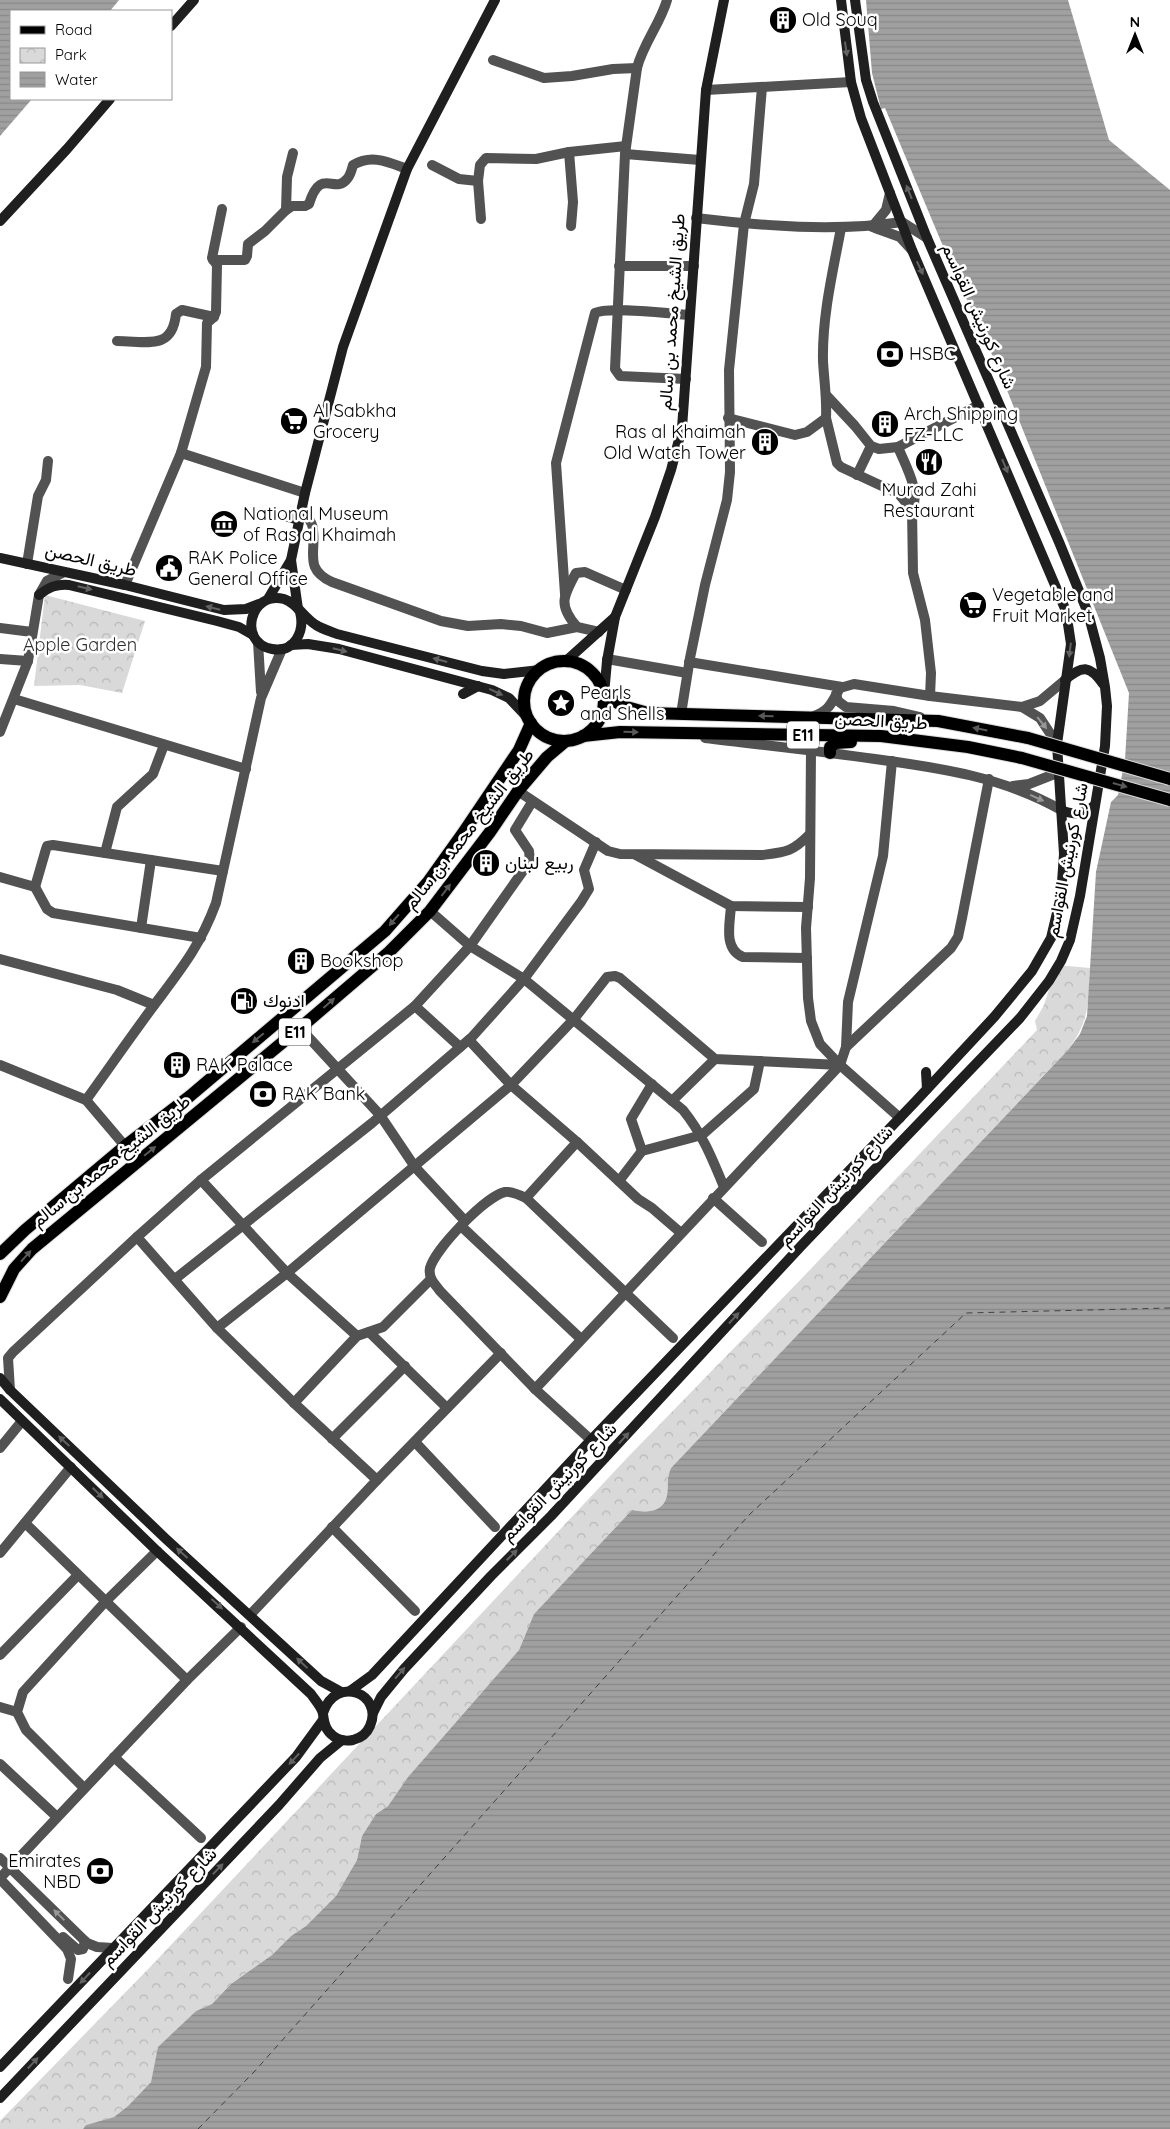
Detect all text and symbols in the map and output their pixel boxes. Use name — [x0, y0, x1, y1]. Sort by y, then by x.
building icon: Old Souq — [768, 5, 798, 35]
place label: Old Souq — [802, 8, 878, 31]
legend — [10, 10, 172, 100]
north arrow — [1110, 10, 1160, 60]
text: N — [1130, 13, 1140, 31]
text: Road — [55, 20, 92, 39]
one-way arrow — [842, 41, 850, 57]
text: Park — [55, 45, 87, 64]
text: Water — [55, 70, 98, 89]
one-way arrow — [905, 185, 912, 200]
street label: طريق الشيخ محمد بن سالم — [653, 212, 691, 412]
street label: شارع كورنيش القواسم — [936, 239, 1022, 393]
one-way arrow — [917, 261, 925, 275]
bank icon: HSBC — [875, 339, 905, 369]
place label: HSBC — [909, 342, 956, 365]
place label: Al Sabkha Grocery — [313, 399, 396, 443]
place label: Arch Shipping FZ-LLC — [904, 402, 1018, 446]
supermarket icon: Al Sabkha Grocery — [279, 406, 309, 436]
building icon: Arch Shipping FZ-LLC — [870, 409, 900, 439]
place label: Ras al Khaimah Old Watch Tower — [604, 420, 746, 464]
building icon: Ras al Khaimah Old Watch Tower — [750, 427, 780, 457]
restaurant icon: Murad Zahi Restaurant — [914, 447, 944, 477]
one-way arrow — [1001, 459, 1009, 473]
place label: Murad Zahi Restaurant — [881, 478, 977, 522]
place label: National Museum of Ras al Khaimah — [243, 502, 396, 546]
museum icon: National Museum of Ras al Khaimah — [209, 509, 239, 539]
street label: طريق الحصن — [43, 538, 139, 581]
place label: RAK Police General Office — [188, 546, 308, 590]
public building icon: RAK Police General Office — [154, 553, 184, 583]
place label: Vegetable and Fruit Market — [992, 583, 1114, 627]
one-way arrow — [77, 584, 92, 592]
supermarket icon: Vegetable and Fruit Market — [958, 590, 988, 620]
one-way arrow — [206, 604, 221, 612]
park label: Apple Garden — [23, 633, 137, 656]
one-way arrow — [1066, 643, 1074, 659]
one-way arrow — [332, 646, 347, 654]
one-way arrow — [433, 656, 448, 664]
place label: Pearls and Shells — [580, 681, 664, 725]
place icon: Pearls and Shells — [546, 688, 576, 718]
one-way arrow — [489, 689, 503, 697]
street label: طريق الحصن — [834, 707, 928, 734]
one-way arrow — [758, 712, 774, 720]
one-way arrow — [1037, 716, 1047, 729]
road number: E11 — [787, 722, 819, 748]
one-way arrow — [972, 725, 988, 733]
one-way arrow — [624, 728, 640, 736]
street label: طريق الشيخ محمد بن سالم — [399, 744, 539, 914]
street label: شارع كورنيش القواسم — [1040, 781, 1094, 939]
one-way arrow — [1112, 782, 1127, 790]
one-way arrow — [1030, 794, 1044, 802]
building icon: ربيع لبنان — [471, 848, 501, 878]
place label: ربيع لبنان — [505, 851, 574, 875]
one-way arrow — [440, 884, 451, 897]
one-way arrow — [388, 914, 400, 926]
building icon: Bookshop — [286, 946, 316, 976]
place label: Bookshop — [320, 949, 404, 972]
fuel station icon: ادنوك — [229, 986, 259, 1016]
place label: ادنوك — [263, 989, 305, 1012]
one-way arrow — [323, 997, 335, 1009]
road number: E11 — [279, 1019, 311, 1046]
one-way arrow — [252, 1033, 265, 1044]
building icon: RAK Palace — [162, 1050, 192, 1080]
place label: RAK Palace — [196, 1053, 293, 1076]
bank icon: RAK Bank — [248, 1079, 278, 1109]
place label: RAK Bank — [282, 1082, 365, 1105]
street label: طريق الشيخ محمد بن سالم — [27, 1089, 195, 1233]
street label: شارع كورنيش القواسم — [774, 1120, 898, 1252]
one-way arrow — [143, 1146, 156, 1157]
one-way arrow — [20, 1249, 31, 1262]
one-way arrow — [728, 1313, 740, 1325]
street label: شارع كورنيش القواسم — [496, 1417, 622, 1547]
one-way arrow — [618, 1432, 630, 1444]
one-way arrow — [58, 1435, 70, 1447]
one-way arrow — [92, 1487, 104, 1499]
one-way arrow — [176, 1547, 188, 1559]
one-way arrow — [505, 1549, 517, 1561]
one-way arrow — [210, 1599, 223, 1610]
one-way arrow — [296, 1657, 308, 1669]
one-way arrow — [394, 1668, 406, 1680]
one-way arrow — [288, 1753, 300, 1765]
street label: شارع كورنيش القواسم — [96, 1842, 222, 1972]
place label: Emirates NBD — [8, 1849, 81, 1893]
bank icon: Emirates NBD — [85, 1856, 115, 1886]
one-way arrow — [212, 1863, 224, 1875]
one-way arrow — [53, 1909, 65, 1921]
one-way arrow — [79, 1971, 91, 1983]
one-way arrow — [27, 2057, 39, 2069]

